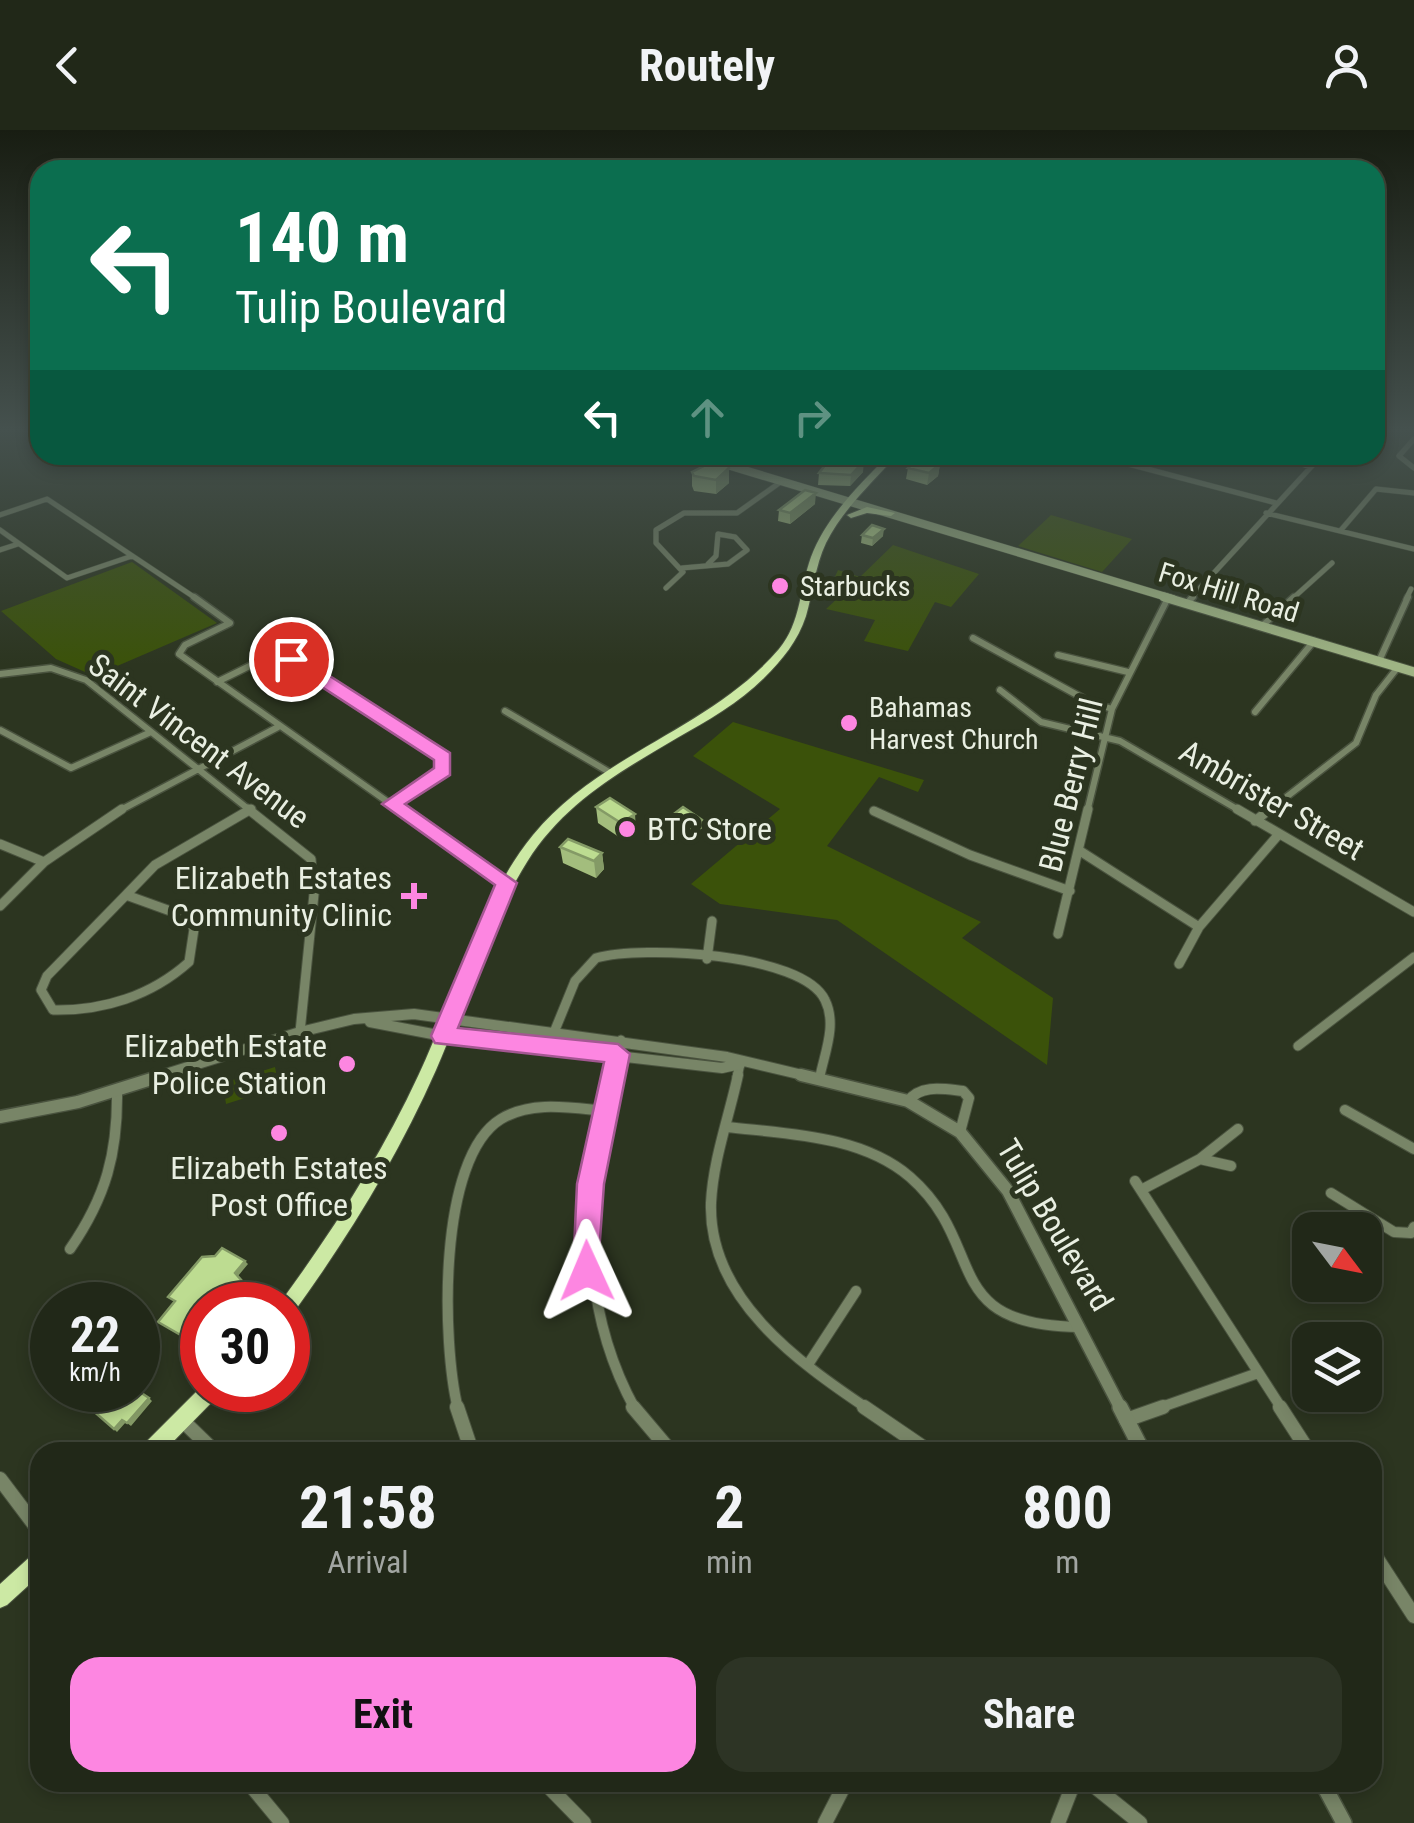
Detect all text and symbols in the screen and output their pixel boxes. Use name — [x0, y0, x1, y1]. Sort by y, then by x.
icon: back — [40, 38, 95, 93]
icon: person — [1319, 38, 1374, 93]
text: Routely — [639, 39, 775, 92]
text: 140 m — [235, 197, 409, 279]
icon: left — [70, 200, 200, 330]
text: Tulip Boulevard — [235, 281, 507, 334]
icon: left — [575, 390, 630, 445]
icon: ahead — [680, 390, 735, 445]
icon: right — [785, 390, 840, 445]
street label: Fox Hill Road — [1155, 556, 1303, 629]
place label: Starbucks — [800, 570, 910, 603]
marker: Starbucks — [769, 575, 791, 597]
pin — [249, 617, 334, 702]
icon: arrive — [264, 632, 319, 687]
street label: Saint Vincent Avenue — [81, 646, 317, 836]
place label: Bahamas Harvest Church — [869, 691, 1039, 756]
street label: Blue Berry Hill — [1031, 694, 1111, 876]
marker: Bahamas Harvest Church — [838, 712, 860, 734]
street label: Ambrister Street — [1173, 732, 1371, 868]
place label: BTC Store — [647, 810, 772, 848]
marker: BTC Store — [616, 818, 638, 840]
place label: Elizabeth Estates Community Clinic — [171, 859, 392, 934]
marker: Elizabeth Estates Community Clinic — [401, 883, 427, 909]
place label: Elizabeth Estate Police Station — [124, 1027, 327, 1102]
marker: Elizabeth Estate Police Station — [336, 1053, 358, 1075]
marker: Elizabeth Estates Post Office — [268, 1122, 290, 1144]
street label: Tulip Boulevard — [989, 1132, 1121, 1318]
place label: Elizabeth Estates Post Office — [170, 1149, 388, 1224]
north arrow — [1292, 1212, 1382, 1302]
map controls — [1292, 1212, 1382, 1412]
position arrow — [535, 1219, 639, 1323]
speed limit sign: 30 — [180, 1282, 310, 1412]
text: 22 — [70, 1306, 120, 1364]
button: layers — [1292, 1322, 1382, 1412]
text: km/h — [69, 1358, 121, 1387]
text: 21:58 — [299, 1472, 437, 1543]
text: 2 — [714, 1472, 745, 1543]
text: 800 — [1022, 1472, 1113, 1543]
text: Arrival — [327, 1543, 409, 1581]
text: min — [706, 1543, 753, 1581]
text: m — [1055, 1543, 1079, 1581]
button: Exit — [70, 1657, 696, 1772]
button: Share — [716, 1657, 1342, 1772]

